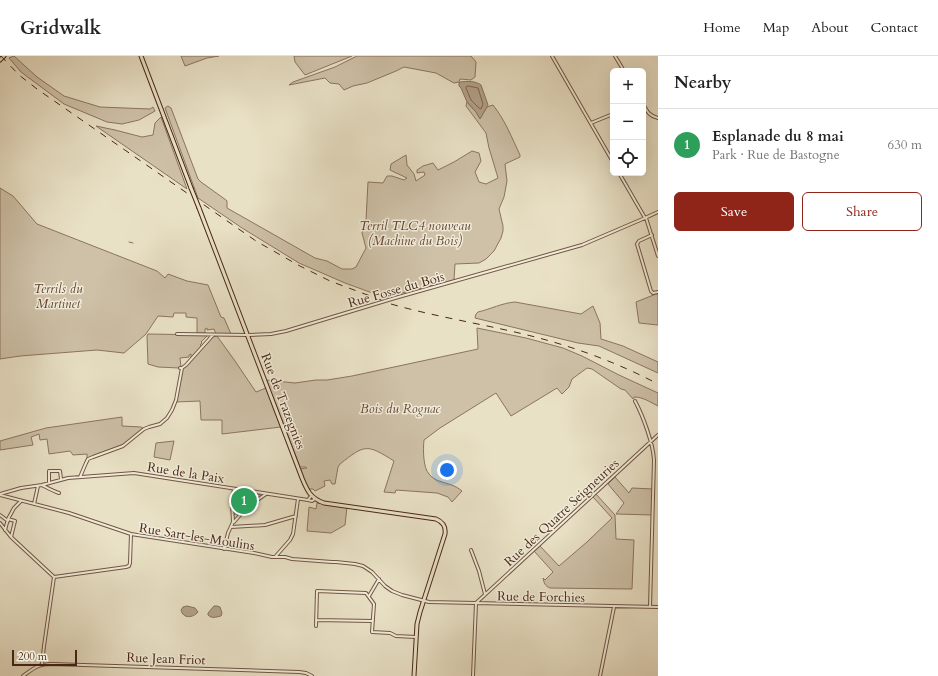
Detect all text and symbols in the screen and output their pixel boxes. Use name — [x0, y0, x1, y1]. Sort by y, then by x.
text: Gridwalk — [20, 15, 101, 41]
text: Home — [703, 18, 741, 37]
text: Map — [763, 18, 789, 37]
text: About — [811, 18, 848, 37]
text: Contact — [870, 18, 918, 37]
map controls — [610, 68, 646, 176]
button: + — [610, 68, 646, 104]
text: Nearby — [674, 71, 731, 94]
button: − — [610, 104, 646, 140]
text: Esplanade du 8 mai — [712, 126, 844, 146]
text: 1 — [684, 136, 690, 154]
text: 630 m — [888, 136, 922, 154]
button: locate — [610, 140, 646, 176]
text: Park · Rue de Bastogne — [712, 146, 840, 164]
button: Save — [674, 192, 794, 231]
button: Share — [802, 192, 922, 231]
park label: Terril TLC4 nouveau (Machine du Bois) — [359, 217, 471, 250]
street label: Rue Fosse du Bois — [346, 268, 447, 312]
park label: Terrils du Martinet — [33, 280, 83, 313]
street label: Rue de Trazegnies — [256, 350, 310, 452]
park label: Bois du Rognac — [360, 400, 441, 418]
street label: Rue des Quatre Seigneuries — [500, 455, 623, 571]
street label: Rue de la Paix — [146, 458, 226, 488]
your location — [437, 460, 457, 480]
pin: 1 — [231, 486, 257, 516]
street label: Rue Sart-les-Moulins — [138, 519, 256, 555]
street label: Rue de Forchies — [497, 587, 585, 607]
scale bar — [12, 648, 77, 667]
text: 200 m — [18, 649, 47, 664]
street label: Rue Jean Friot — [126, 649, 206, 669]

